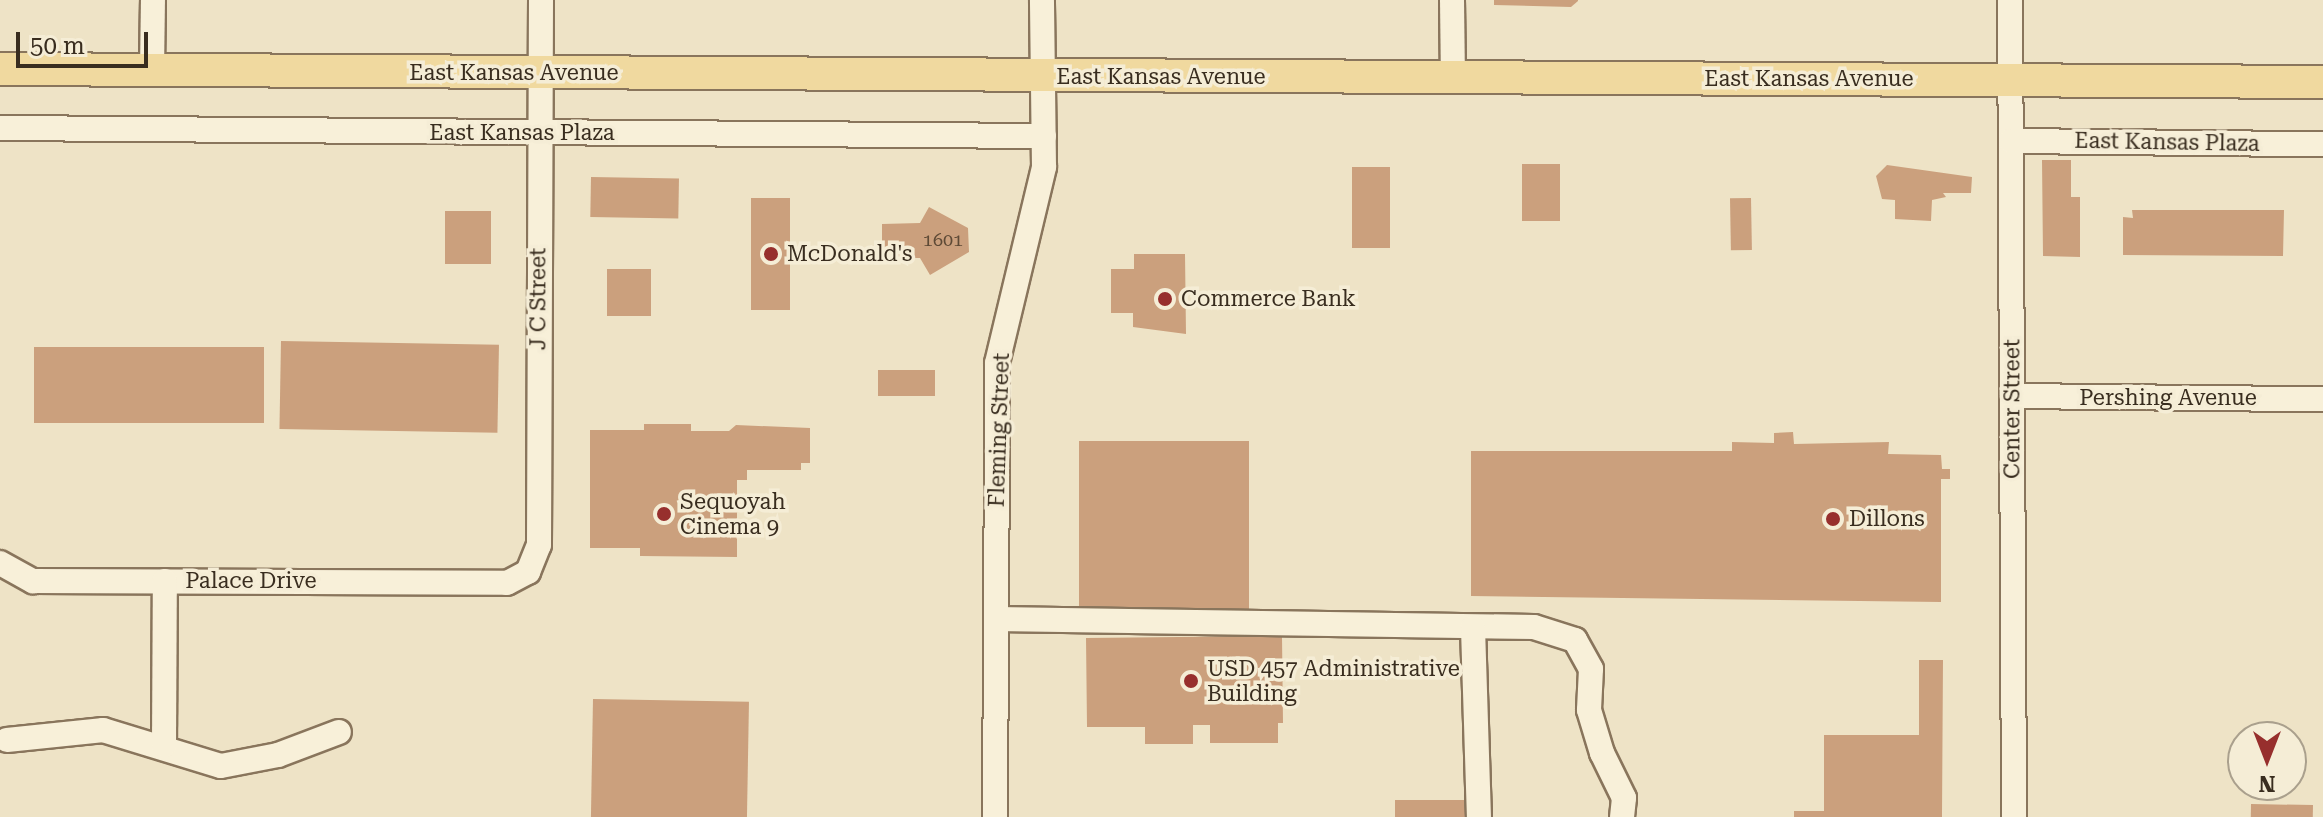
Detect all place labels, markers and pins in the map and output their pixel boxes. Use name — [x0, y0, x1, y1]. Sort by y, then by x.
place label: McDonald's — [787, 241, 912, 267]
marker: McDonald's — [762, 245, 780, 263]
place label: Commerce Bank — [1181, 286, 1356, 312]
marker: Commerce Bank — [1156, 290, 1174, 308]
place label: Sequoyah Cinema 9 — [680, 488, 786, 540]
marker: Sequoyah Cinema 9 — [655, 505, 673, 523]
place label: Dillons — [1849, 506, 1925, 532]
marker: Dillons — [1824, 510, 1842, 528]
place label: USD 457 Administrative Building — [1207, 655, 1460, 706]
marker: USD 457 Administrative Building — [1182, 672, 1200, 690]

